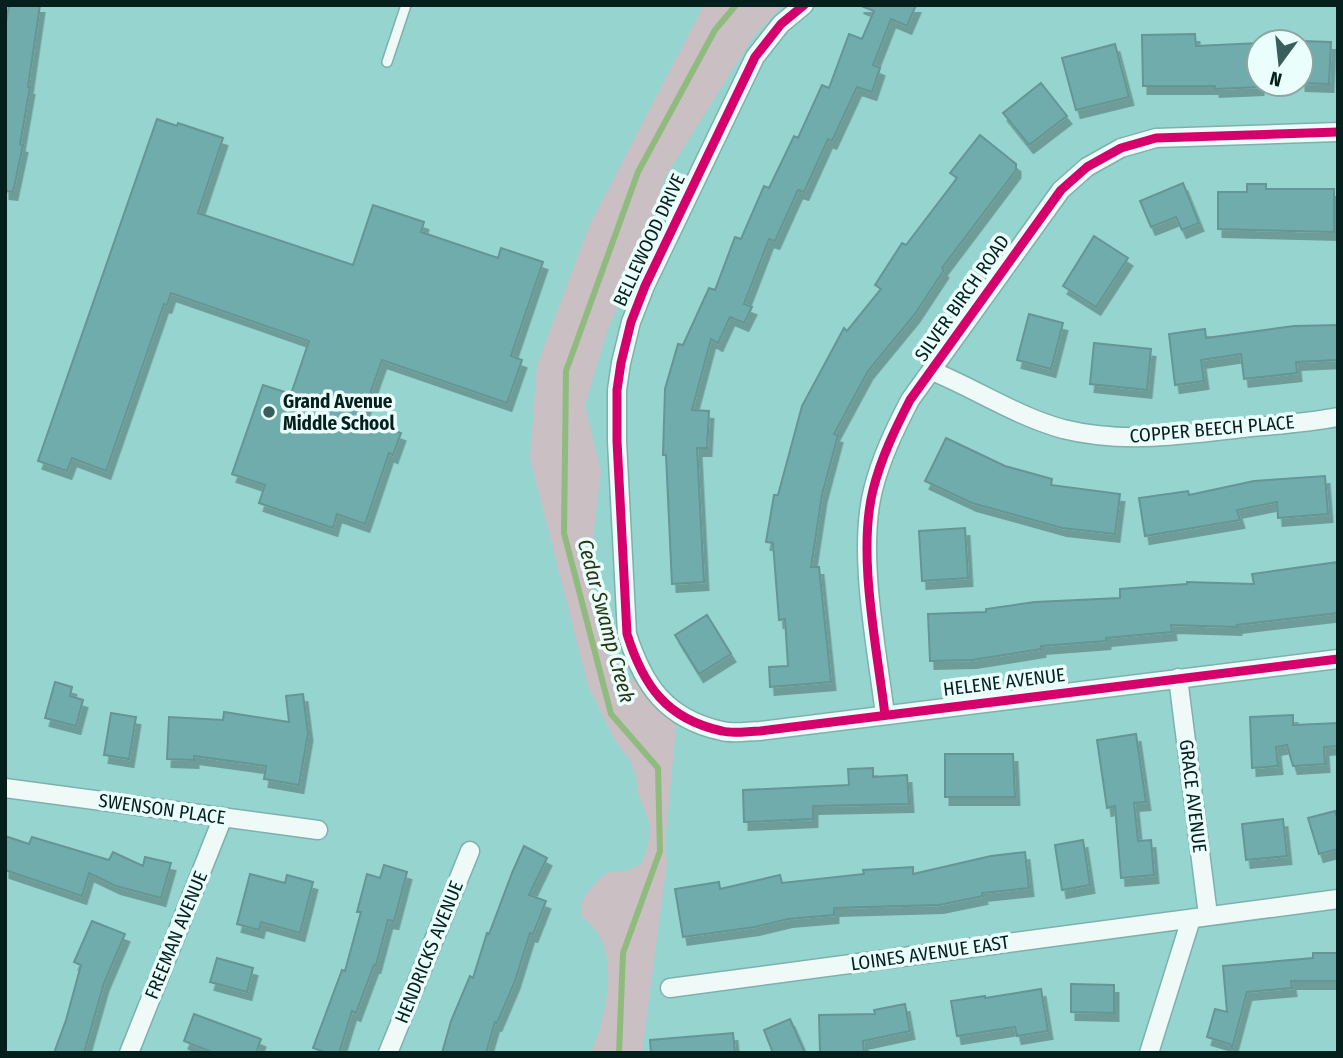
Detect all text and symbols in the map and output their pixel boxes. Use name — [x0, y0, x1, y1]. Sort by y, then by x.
north arrow — [1245, 28, 1315, 98]
text: N — [1267, 66, 1284, 92]
street label: BELLEWOOD DRIVE — [608, 170, 690, 310]
street label: SILVER BIRCH ROAD — [910, 230, 1014, 366]
place label: Grand Avenue Middle School — [283, 390, 395, 435]
marker: Grand Avenue Middle School — [261, 404, 277, 420]
street label: COPPER BEECH PLACE — [1129, 410, 1295, 448]
water label: Cedar Swamp Creek — [572, 536, 640, 706]
street label: HELENE AVENUE — [942, 663, 1066, 701]
street label: GRACE AVENUE — [1175, 738, 1211, 854]
street label: SWENSON PLACE — [97, 789, 227, 829]
street label: FREEMAN AVENUE — [140, 868, 212, 1002]
street label: HENDRICKS AVENUE — [390, 877, 468, 1027]
street label: LOINES AVENUE EAST — [849, 930, 1011, 976]

